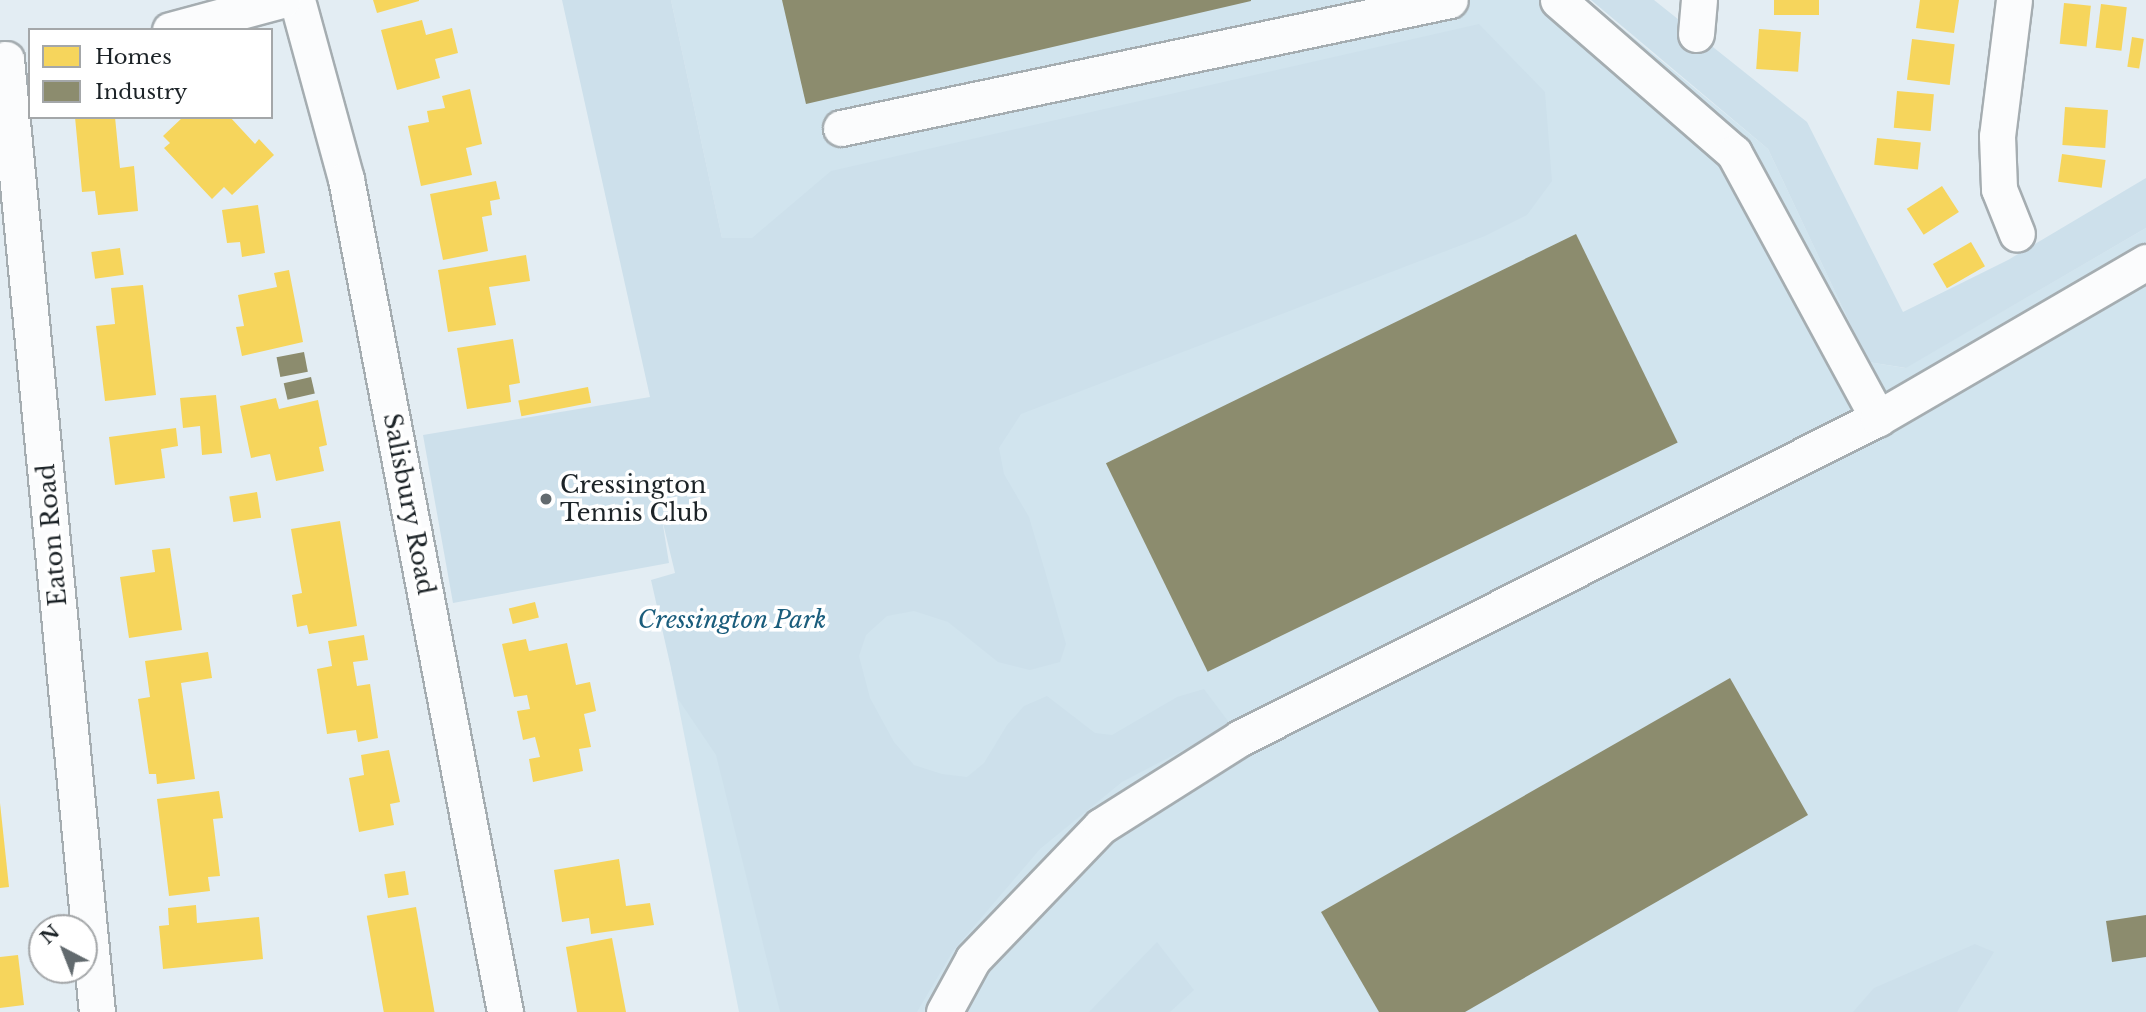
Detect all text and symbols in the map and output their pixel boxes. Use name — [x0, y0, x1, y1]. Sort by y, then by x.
legend — [28, 28, 273, 119]
text: Homes — [95, 44, 172, 70]
text: Industry — [95, 79, 187, 105]
street label: Salisbury Road — [377, 410, 441, 598]
street label: Eaton Road — [31, 463, 73, 607]
place label: Cressington Tennis Club — [560, 471, 708, 527]
marker: Cressington Tennis Club — [538, 491, 554, 507]
park label: Cressington Park — [637, 606, 827, 634]
north arrow — [28, 914, 98, 984]
text: N — [36, 920, 64, 949]

